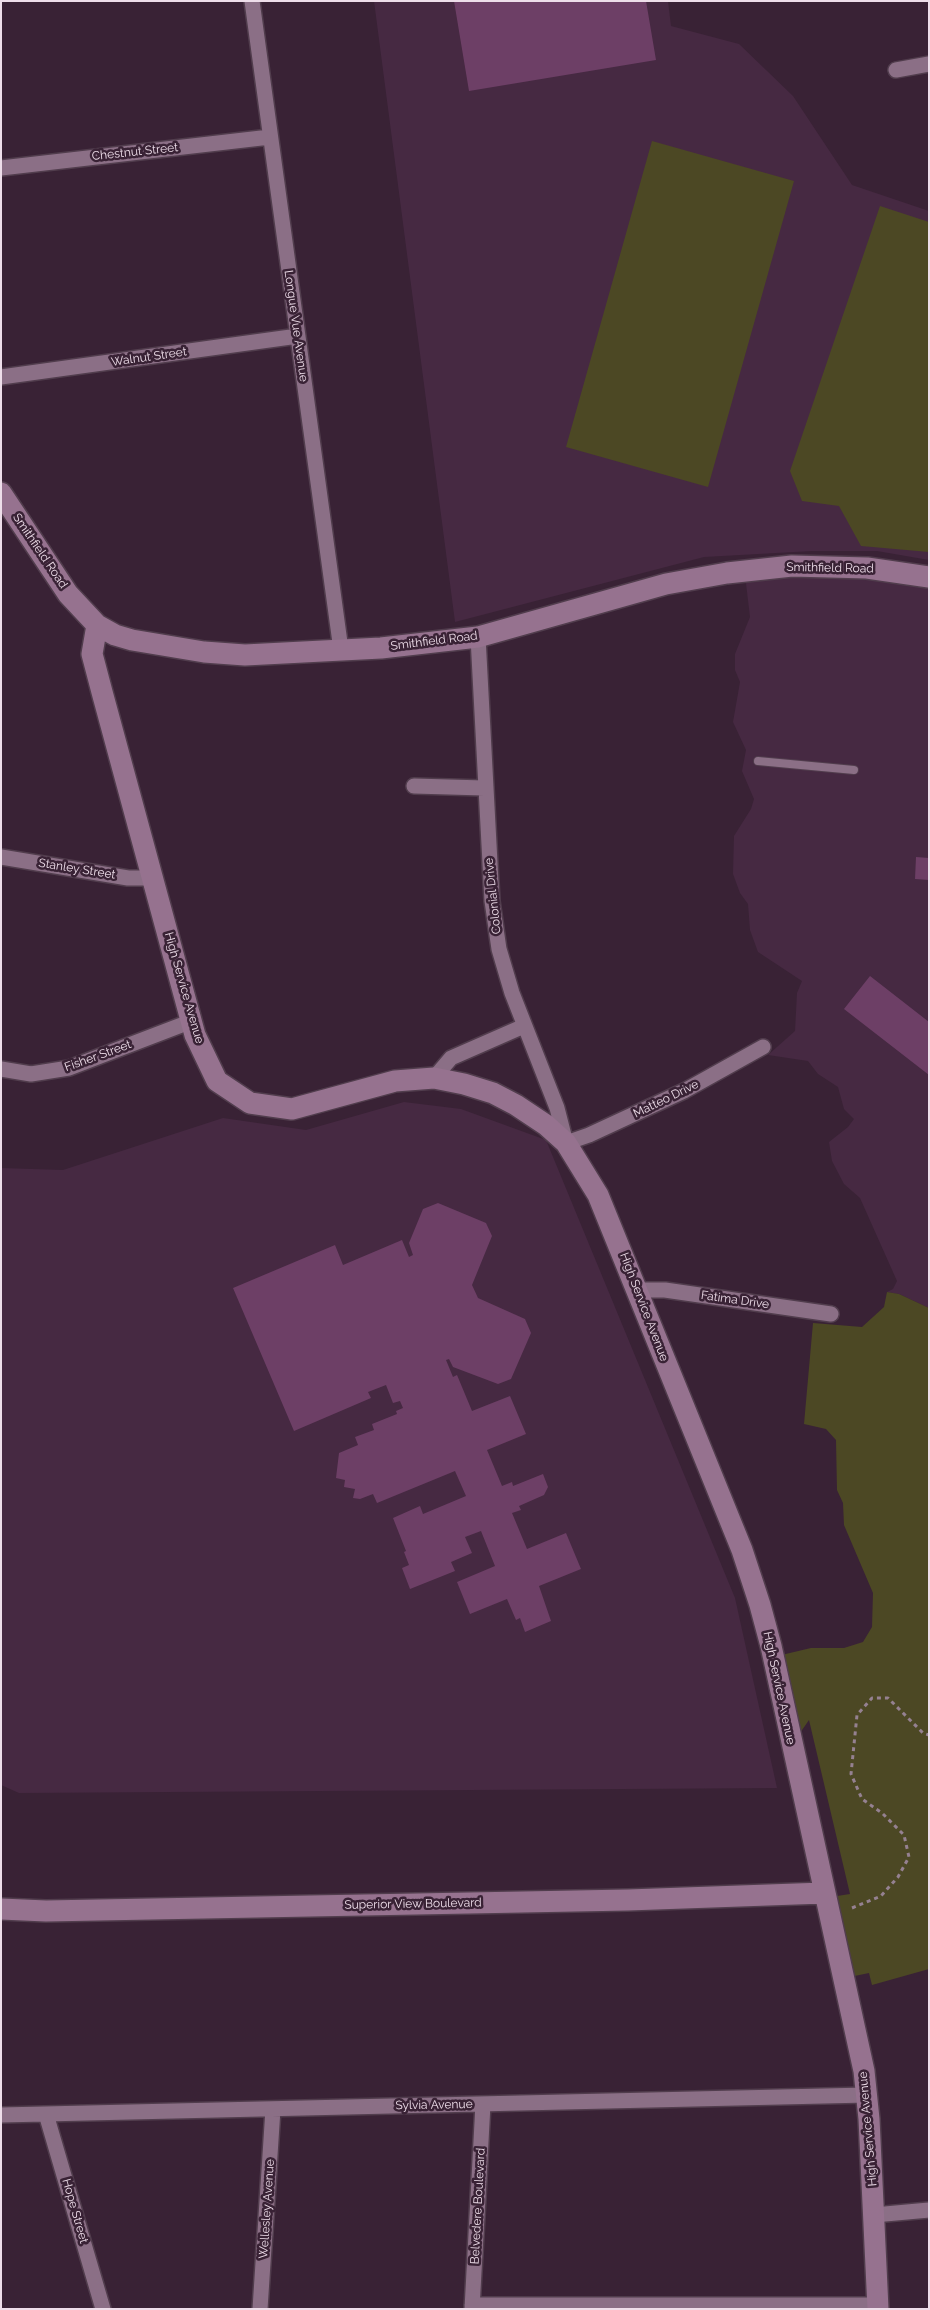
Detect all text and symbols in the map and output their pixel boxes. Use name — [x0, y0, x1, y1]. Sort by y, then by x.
street label: Chestnut Street — [91, 140, 179, 164]
street label: Longue Vue Avenue — [281, 269, 311, 383]
street label: Walnut Street — [110, 345, 188, 369]
street label: Smithfield Road — [10, 511, 70, 591]
street label: Smithfield Road — [786, 560, 874, 576]
street label: Smithfield Road — [390, 629, 478, 653]
street label: Stanley Street — [38, 856, 116, 882]
street label: Colonial Drive — [482, 857, 504, 935]
street label: High Service Avenue — [161, 931, 207, 1045]
street label: Fisher Street — [63, 1037, 133, 1075]
street label: Matteo Drive — [631, 1077, 701, 1121]
street label: High Service Avenue — [617, 1251, 671, 1363]
street label: Fatima Drive — [700, 1288, 770, 1312]
street label: High Service Avenue — [760, 1630, 798, 1746]
street label: Superior View Boulevard — [344, 1896, 482, 1912]
street label: High Service Avenue — [856, 2071, 880, 2187]
street label: Sylvia Avenue — [395, 2097, 473, 2113]
street label: Belvedere Boulevard — [468, 2147, 488, 2265]
street label: Wellesley Avenue — [256, 2159, 278, 2259]
street label: Hope Street — [59, 2177, 91, 2245]

